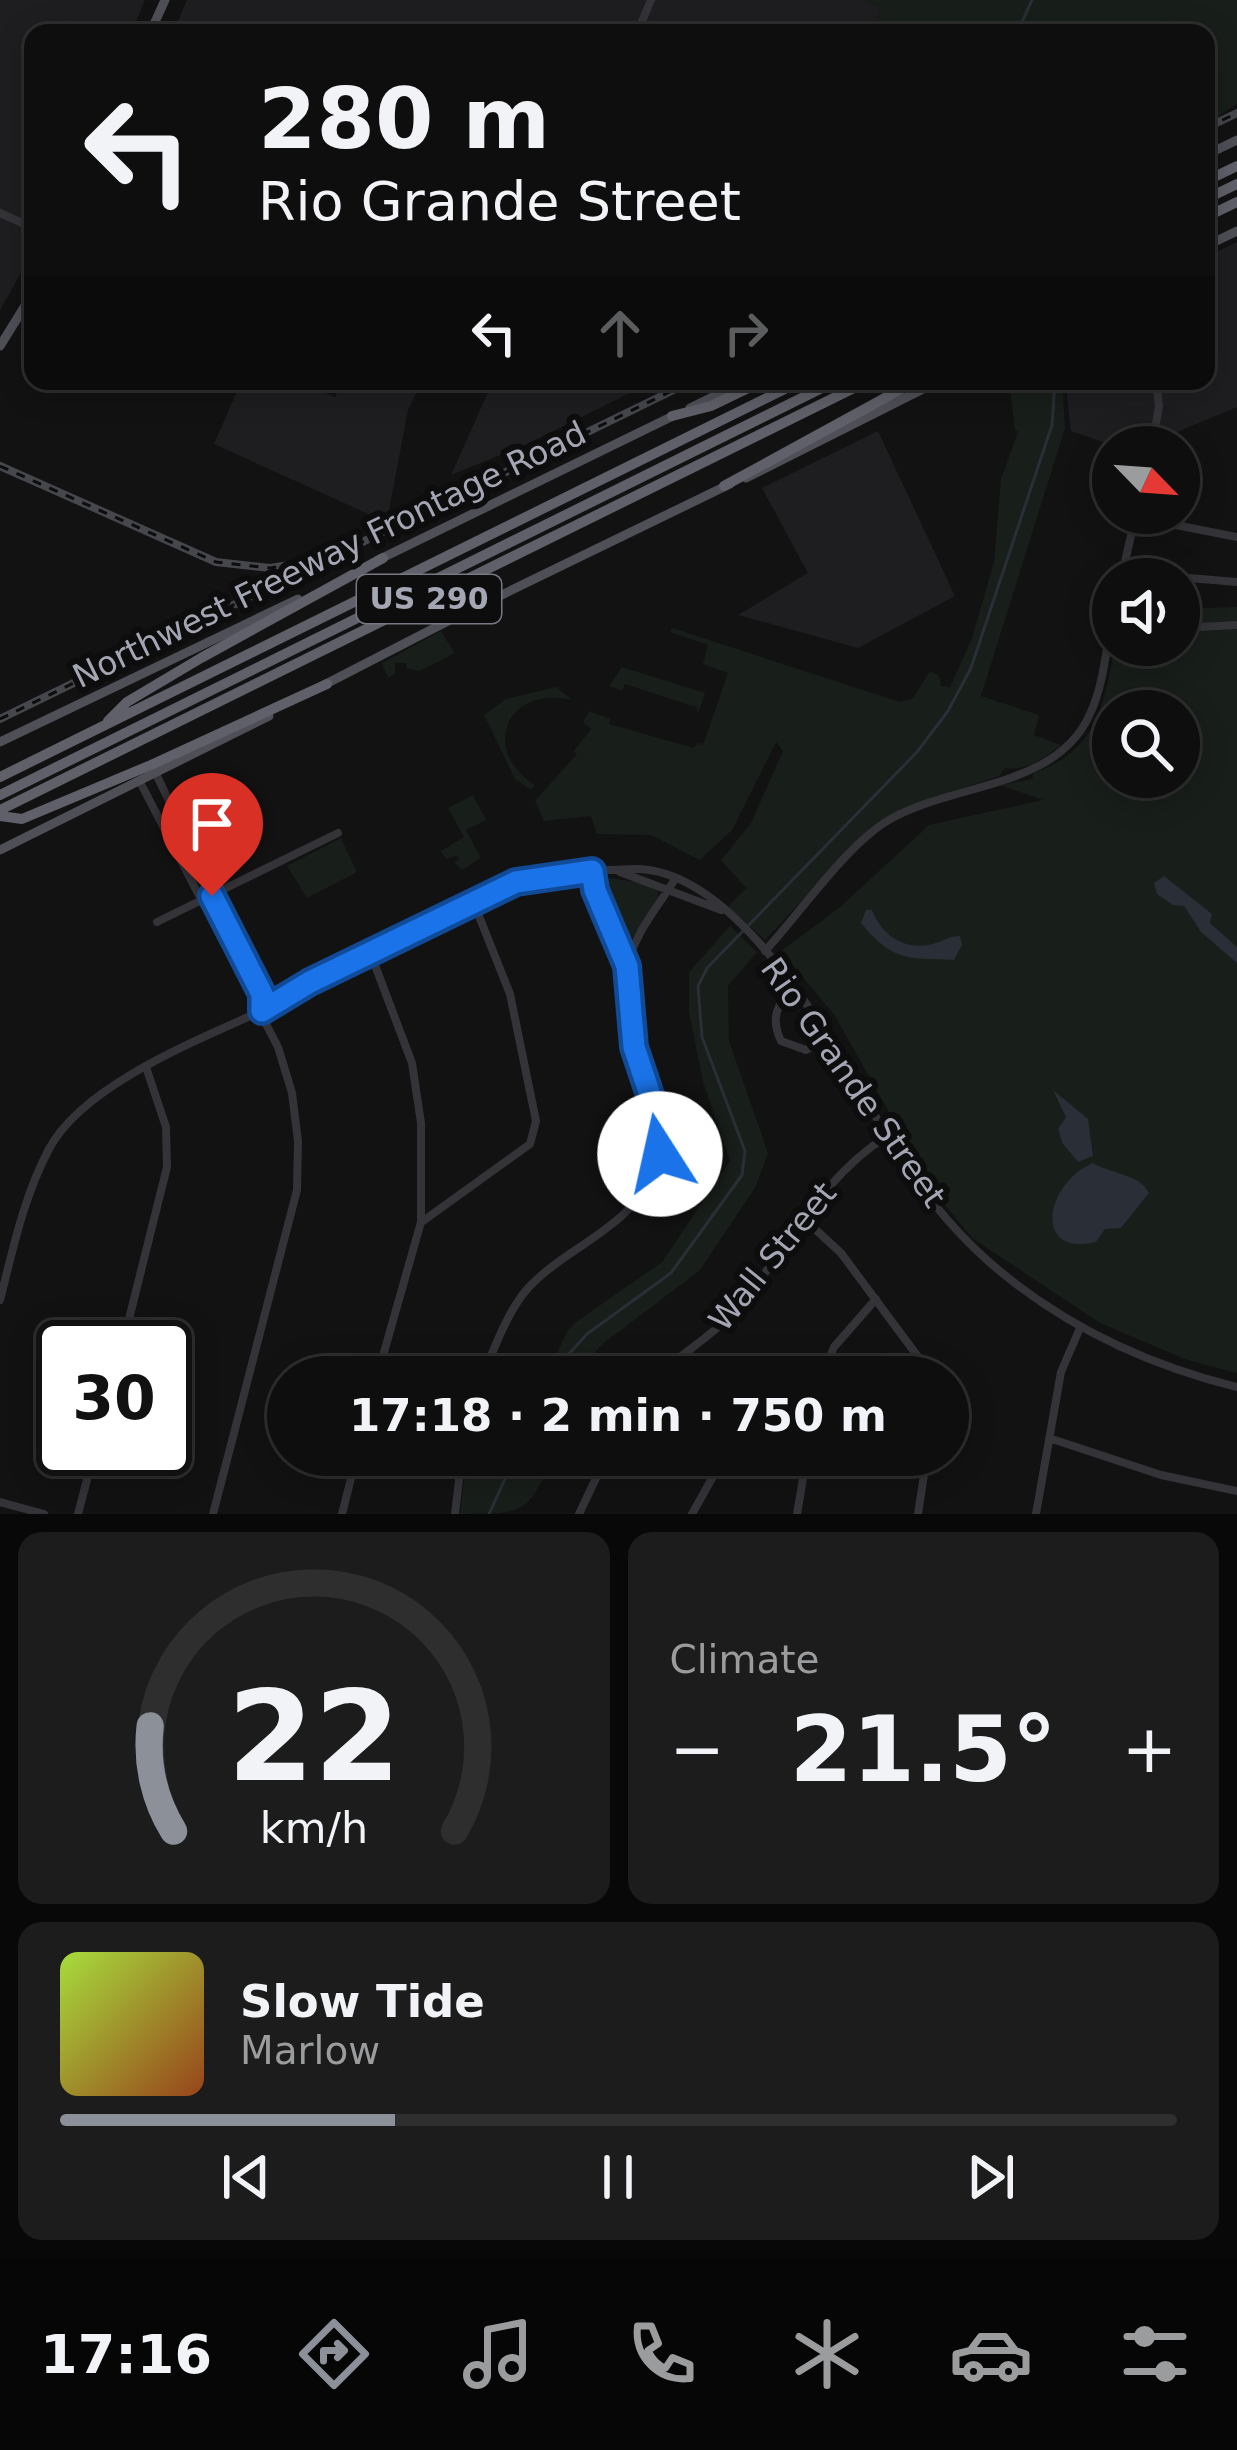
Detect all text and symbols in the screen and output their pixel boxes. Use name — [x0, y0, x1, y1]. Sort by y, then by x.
text: 280 m — [258, 70, 550, 168]
icon: left — [60, 72, 216, 228]
text: Rio Grande Street — [258, 170, 741, 233]
icon: left — [461, 300, 527, 366]
icon: ahead — [587, 300, 653, 366]
icon: right — [713, 300, 779, 366]
street label: Northwest Freeway Frontage Road — [66, 413, 592, 696]
north arrow — [1092, 426, 1200, 534]
map controls — [1092, 426, 1200, 798]
button: sound — [1092, 558, 1200, 666]
road number: US 290 — [357, 575, 501, 623]
button: search — [1092, 690, 1200, 798]
pin — [161, 773, 263, 896]
icon: arrive — [179, 791, 245, 857]
street label: Rio Grande Street — [753, 950, 954, 1214]
position arrow — [597, 1091, 723, 1217]
street label: Wall Street — [701, 1174, 844, 1338]
speed limit sign: 30 — [36, 1320, 192, 1476]
text: 17:18 · 2 min · 750 m — [349, 1389, 887, 1442]
text: Climate — [670, 1637, 820, 1682]
text: 22 — [227, 1664, 401, 1809]
text: 21.5° — [790, 1697, 1057, 1802]
text: − — [670, 1711, 725, 1788]
text: + — [1122, 1711, 1177, 1788]
text: km/h — [260, 1803, 368, 1853]
text: Slow Tide — [240, 1975, 485, 2028]
text: Marlow — [240, 2028, 380, 2073]
icon: previous — [213, 2144, 279, 2210]
icon: pause — [585, 2144, 651, 2210]
icon: next — [958, 2144, 1024, 2210]
icon: directions — [292, 2312, 376, 2396]
icon: music — [456, 2312, 540, 2396]
icon: phone — [620, 2312, 704, 2396]
icon: climate — [785, 2312, 869, 2396]
icon: car — [949, 2312, 1033, 2396]
icon: filters — [1113, 2312, 1197, 2396]
text: 17:16 — [40, 2323, 212, 2386]

